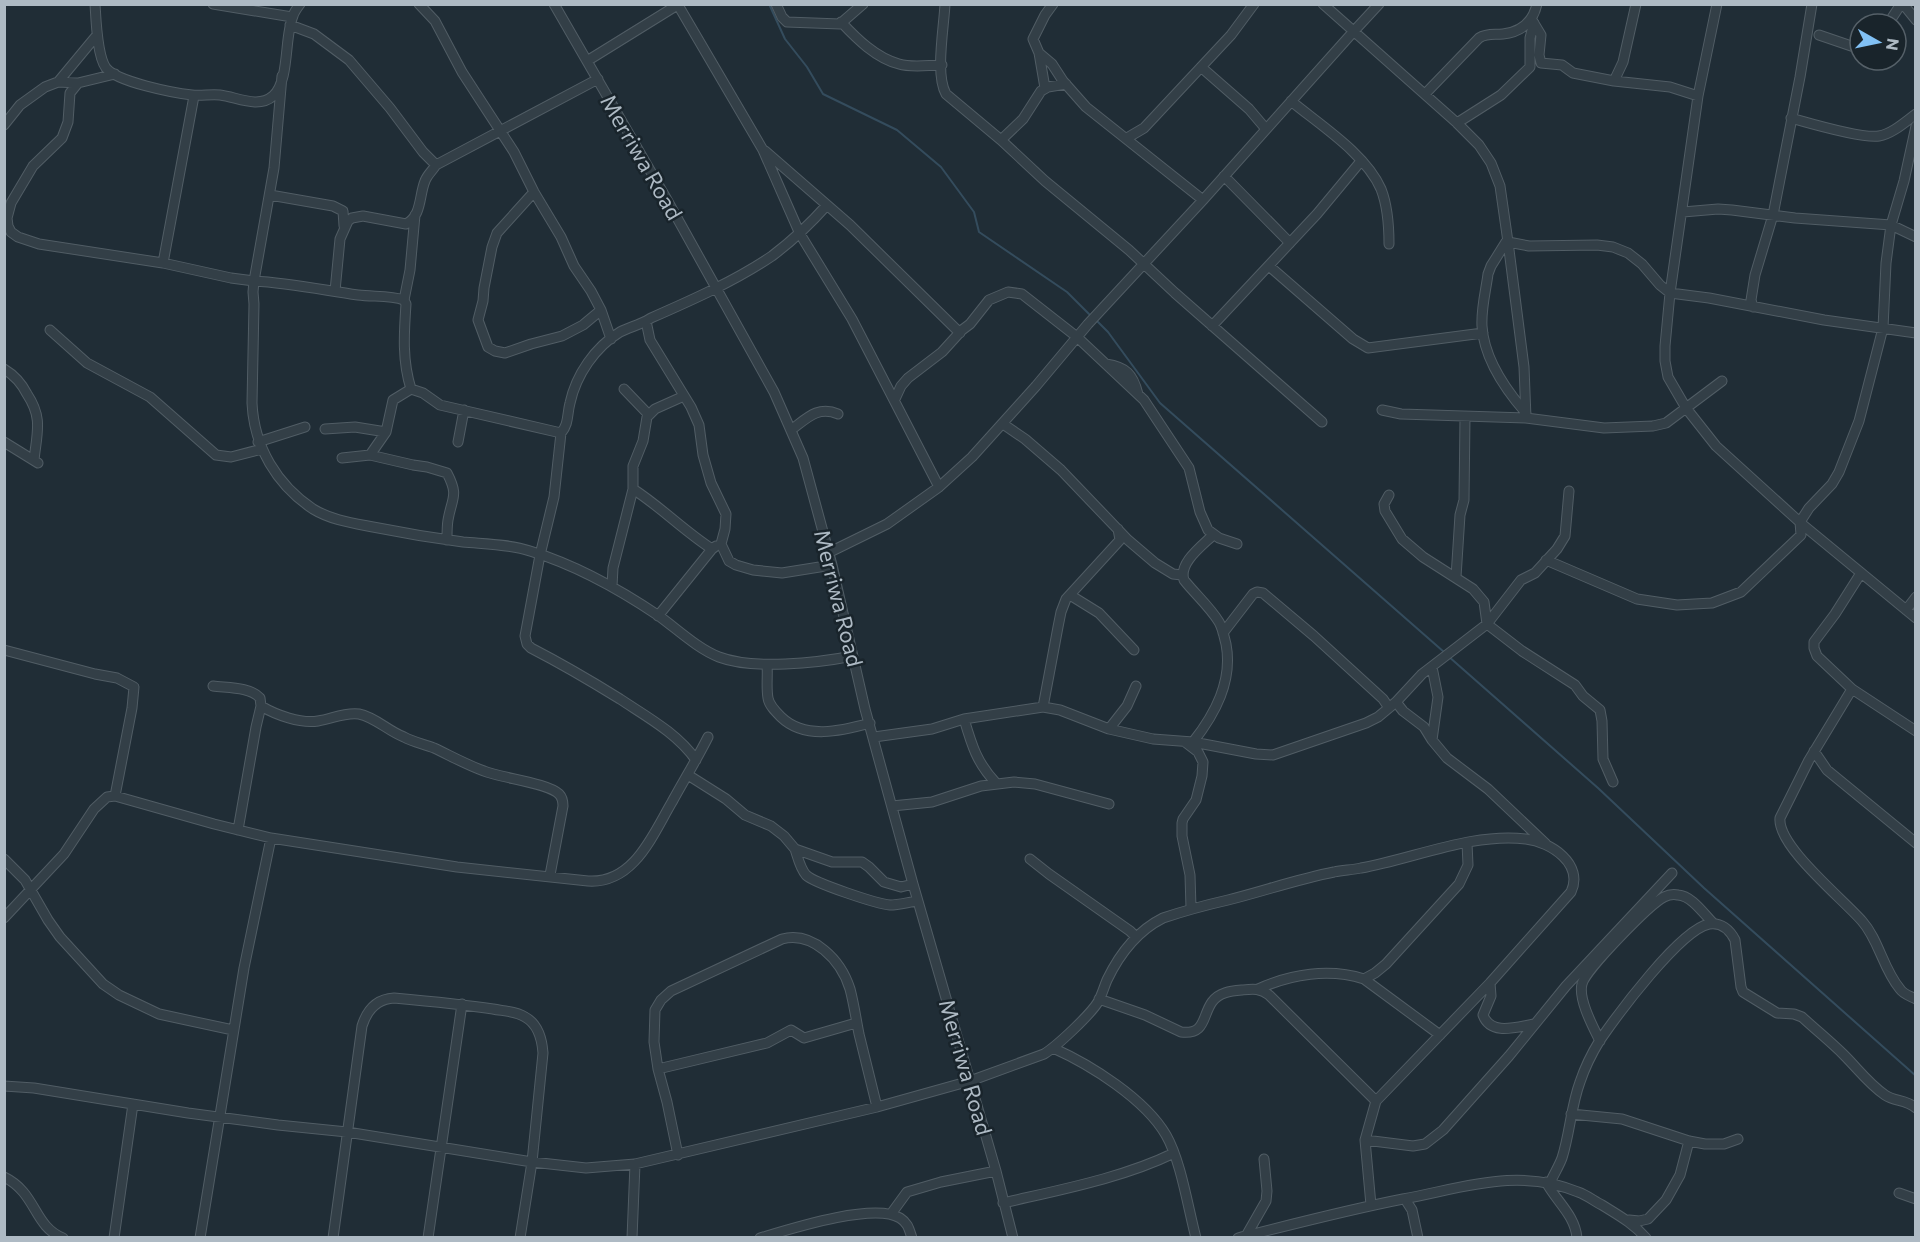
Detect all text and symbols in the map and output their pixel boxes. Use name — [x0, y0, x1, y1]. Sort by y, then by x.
north arrow — [1848, 12, 1908, 72]
text: N — [1883, 37, 1904, 52]
street label: Merriwa Road — [595, 89, 689, 225]
street label: Merriwa Road — [809, 527, 869, 669]
street label: Merriwa Road — [934, 996, 998, 1138]

